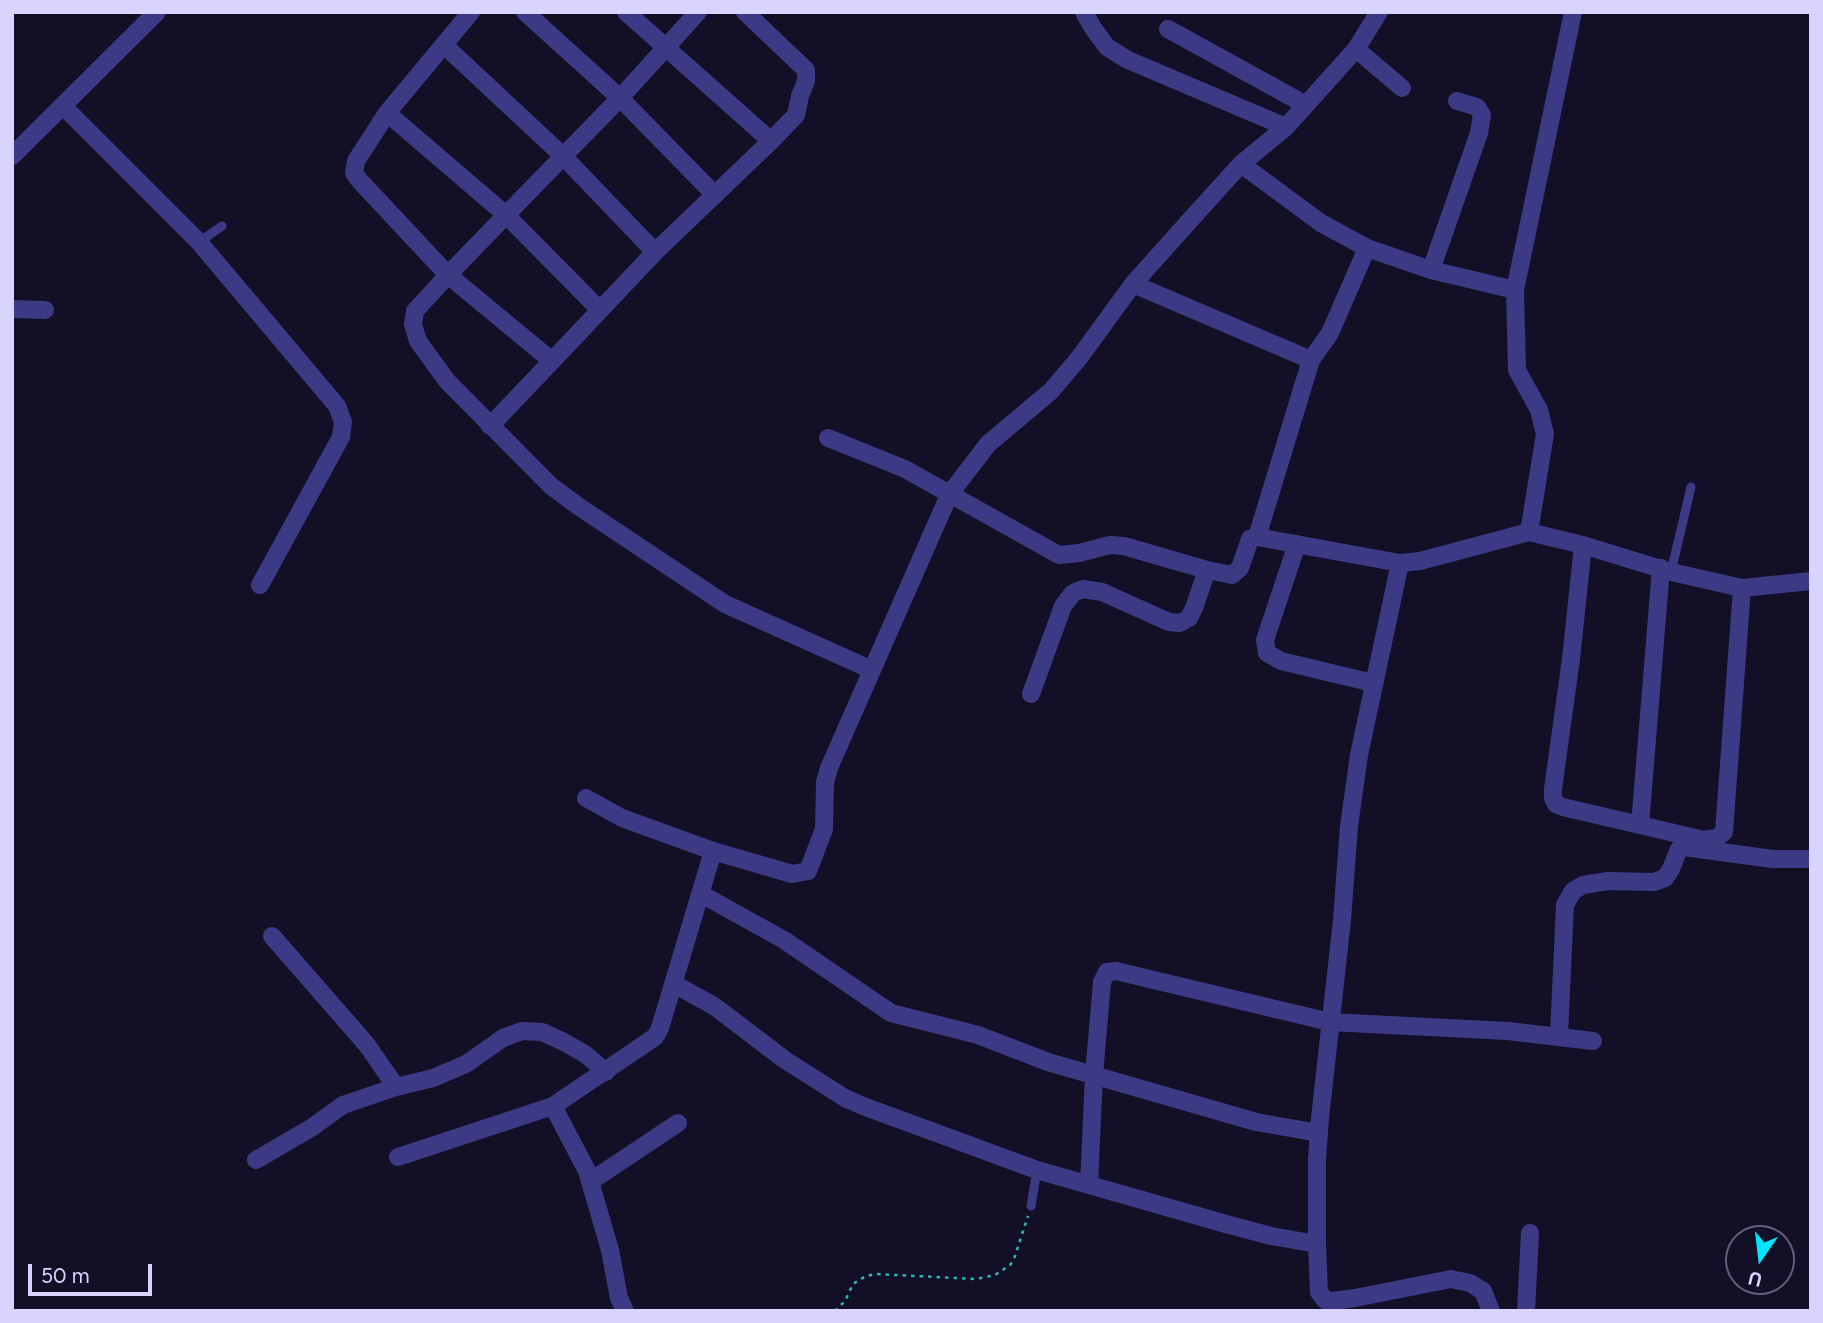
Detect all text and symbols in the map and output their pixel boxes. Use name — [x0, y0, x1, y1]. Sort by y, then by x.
north arrow — [1725, 1225, 1795, 1295]
scale bar — [32, 1250, 156, 1294]
text: 50 m — [41, 1263, 90, 1288]
text: U — [1746, 1266, 1765, 1292]

